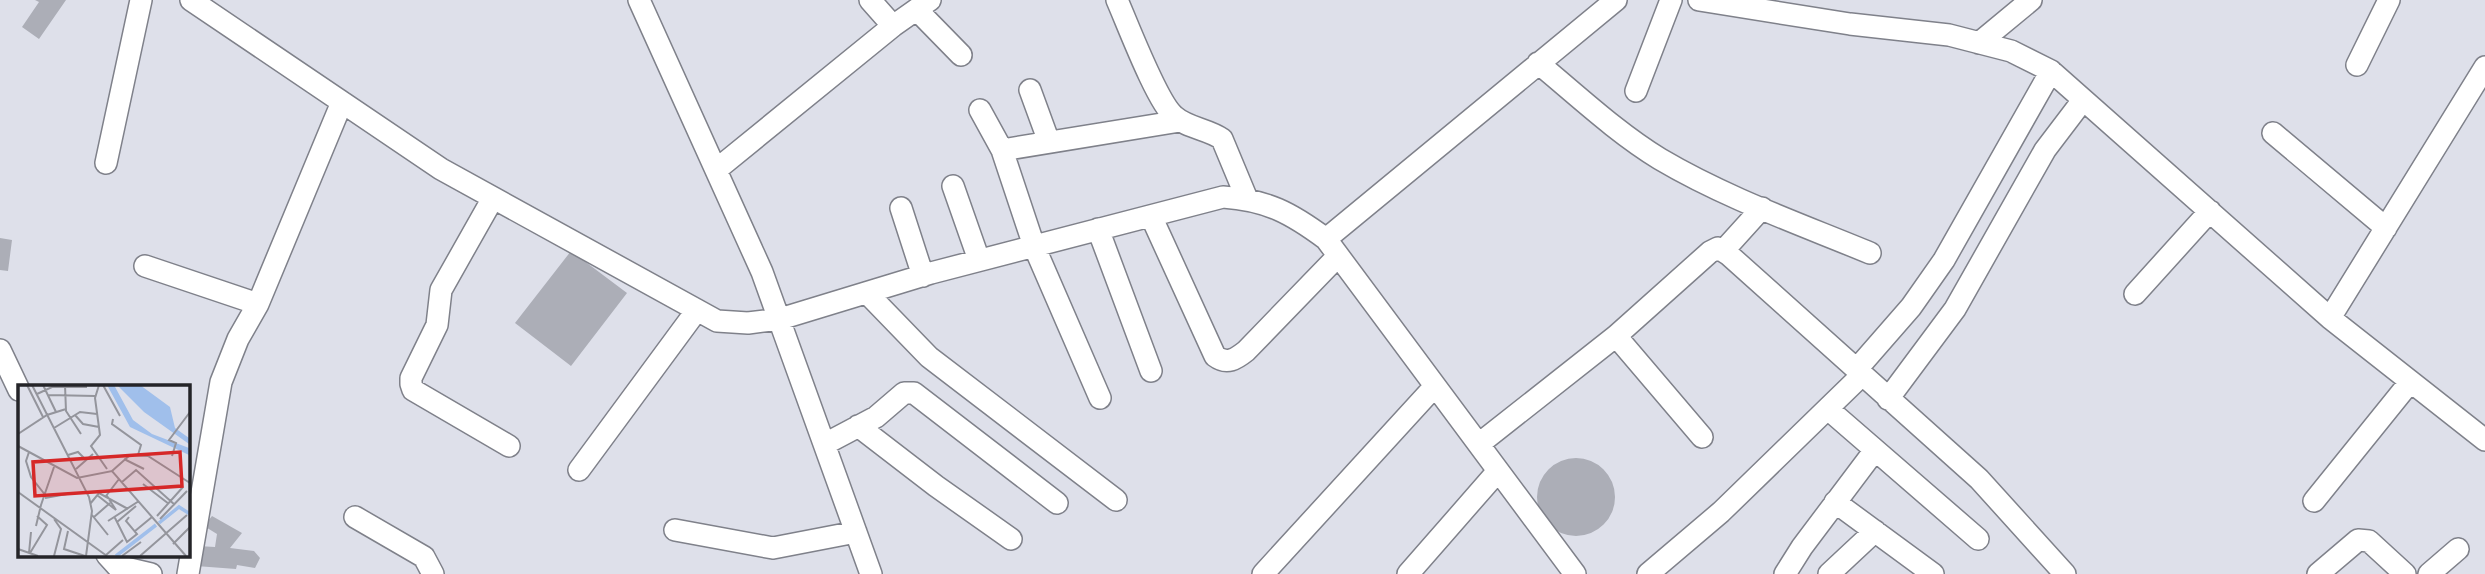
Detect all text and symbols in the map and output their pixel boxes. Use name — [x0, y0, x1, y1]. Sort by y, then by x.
inset map — [18, 385, 189, 556]

